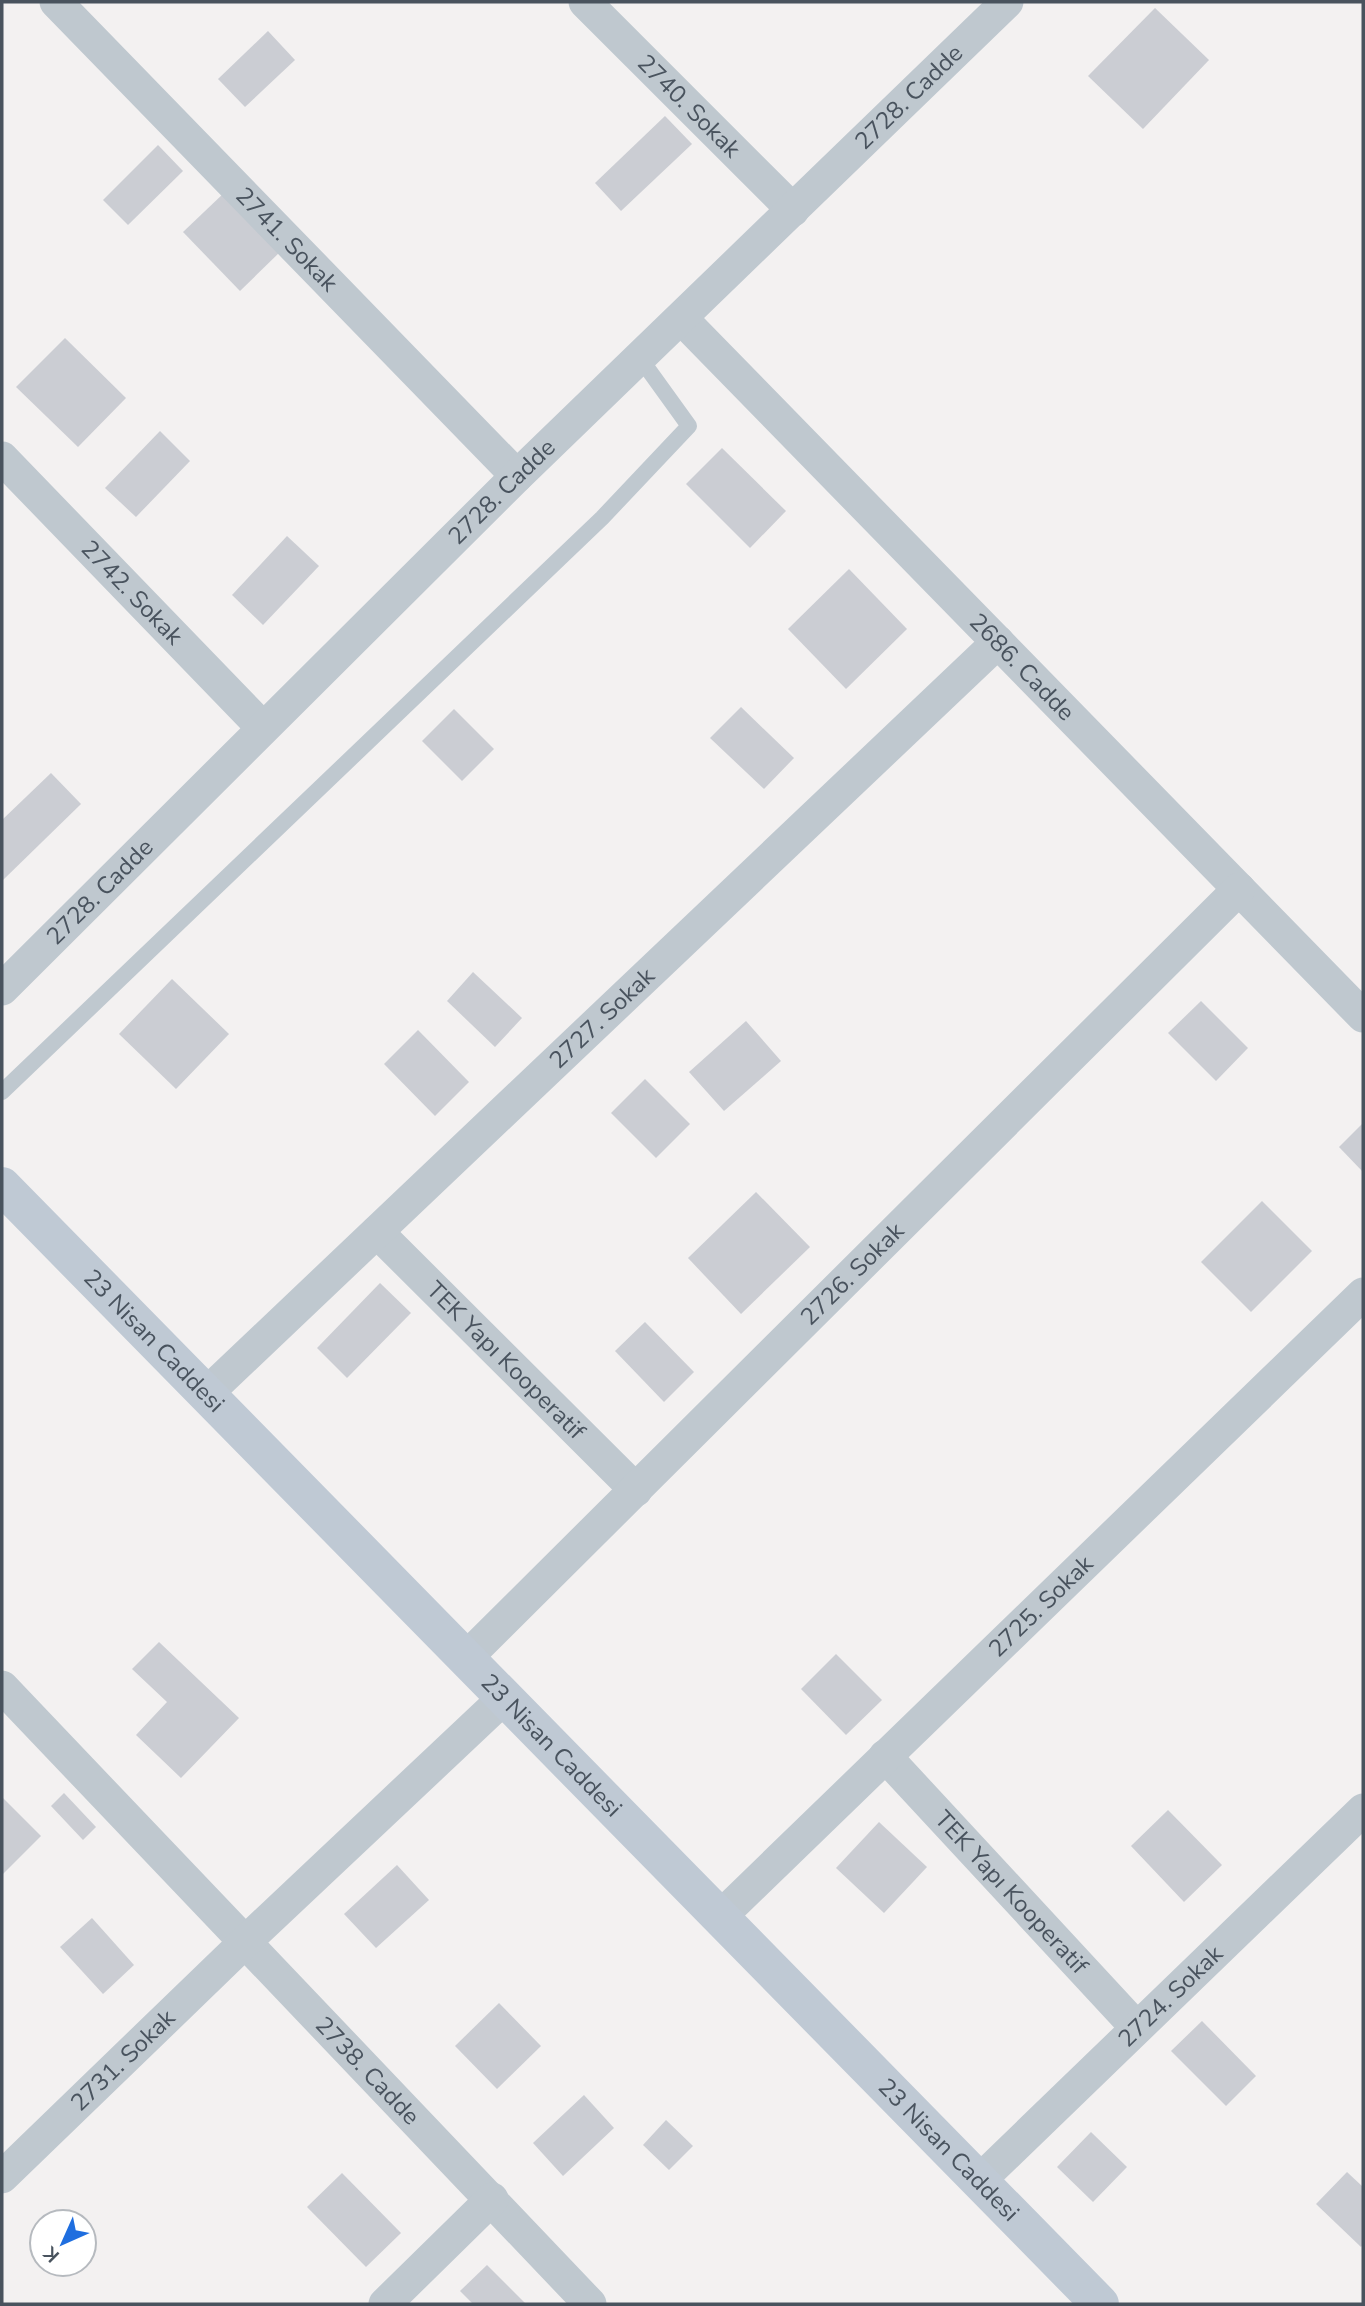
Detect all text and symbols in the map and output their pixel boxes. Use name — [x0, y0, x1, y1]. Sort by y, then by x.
street label: 2728. Cadde — [848, 37, 970, 157]
street label: 2740. Sokak — [630, 47, 748, 165]
street label: 2741. Sokak — [229, 180, 346, 299]
street label: 2728. Cadde — [441, 432, 562, 552]
street label: 2742. Sokak — [74, 533, 191, 652]
street label: 2686. Cadde — [962, 606, 1082, 728]
street label: 2728. Cadde — [39, 831, 160, 952]
street label: 2727. Sokak — [542, 960, 662, 1076]
street label: 2726. Sokak — [793, 1215, 912, 1333]
street label: 23 Nisan Caddesi — [76, 1262, 232, 1419]
street label: TEK Yapı Kooperatif — [420, 1274, 593, 1447]
street label: 2725. Sokak — [981, 1547, 1101, 1664]
street label: 23 Nisan Caddesi — [474, 1667, 629, 1824]
street label: TEK Yapı Kooperatif — [928, 1804, 1096, 1982]
street label: 2724. Sokak — [1111, 1937, 1230, 2054]
street label: 2731. Sokak — [63, 2001, 183, 2118]
street label: 2738. Cadde — [308, 2009, 427, 2132]
street label: 23 Nisan Caddesi — [871, 2071, 1026, 2228]
north arrow — [28, 2208, 98, 2278]
text: K — [37, 2240, 65, 2268]

